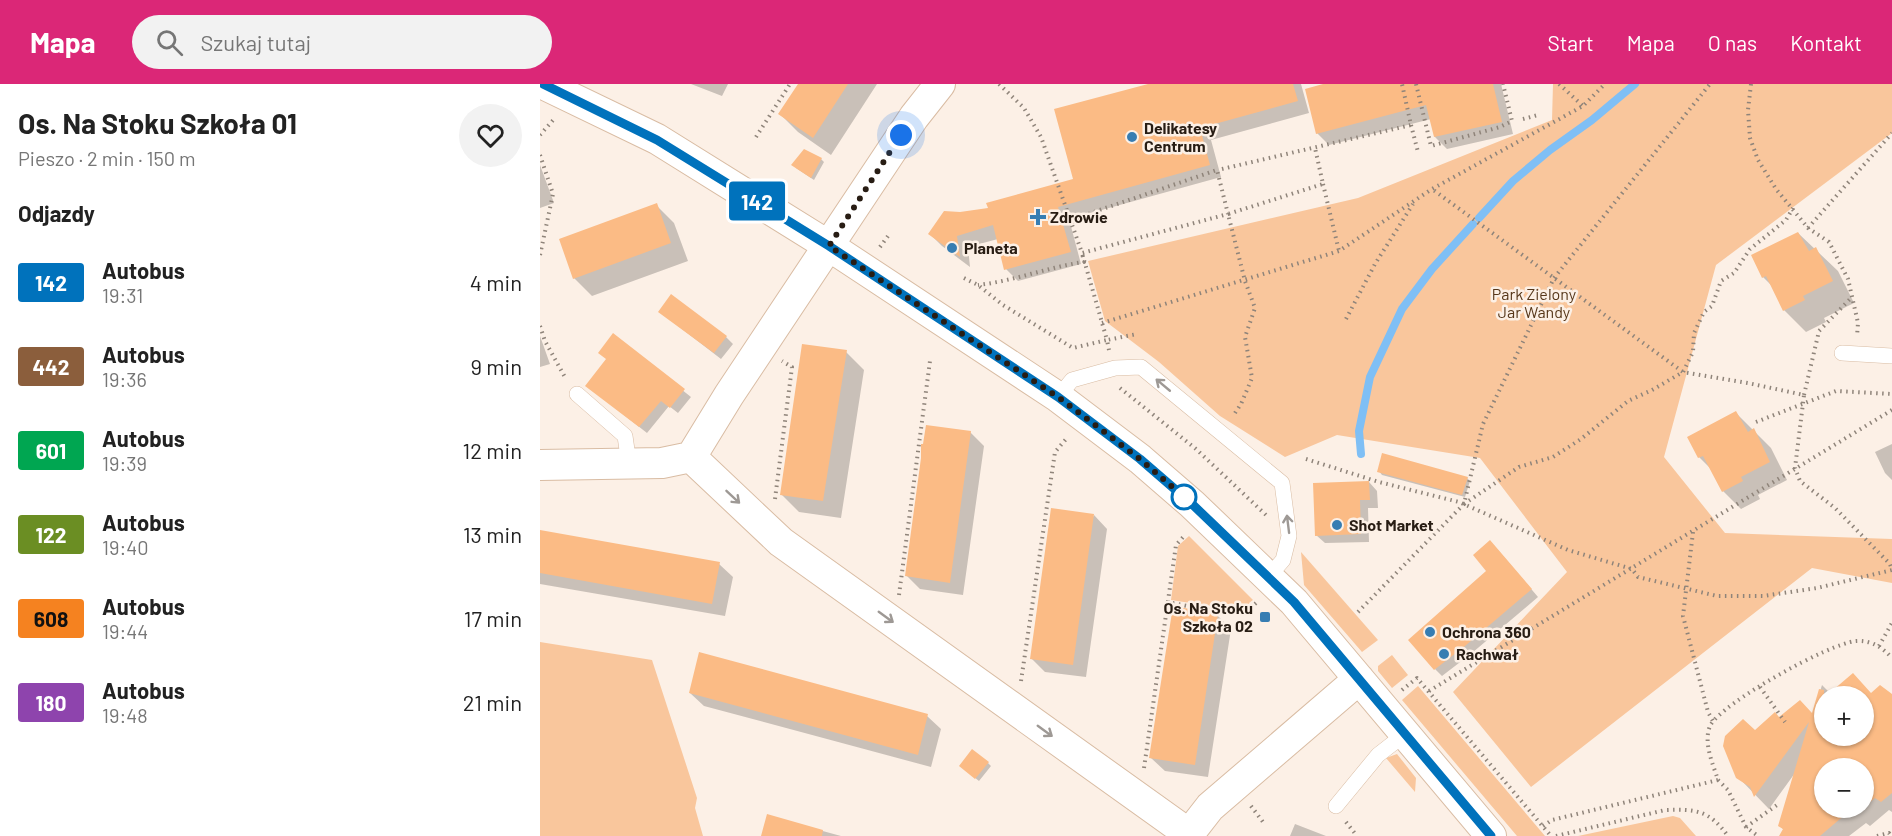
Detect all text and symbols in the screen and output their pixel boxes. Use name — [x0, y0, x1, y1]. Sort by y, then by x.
search box — [132, 15, 552, 69]
text: Mapa — [30, 25, 96, 59]
icon: search — [153, 26, 186, 59]
text: Szukaj tutaj — [201, 29, 311, 55]
text: Start — [1547, 30, 1594, 55]
text: Mapa — [1627, 30, 1675, 55]
text: O nas — [1708, 30, 1757, 55]
text: Kontakt — [1790, 30, 1862, 55]
button: heart — [459, 104, 522, 167]
text: Os. Na Stoku Szkoła 01 — [18, 106, 297, 140]
place label: Delikatesy Centrum — [1144, 118, 1217, 155]
your location — [886, 120, 916, 150]
marker: Delikatesy Centrum — [1125, 130, 1139, 144]
text: Pieszo · 2 min · 150 m — [18, 146, 196, 170]
line badge: 142 — [722, 182, 792, 220]
text: 142 — [741, 189, 773, 214]
text: Odjazdy — [18, 200, 95, 226]
place label: Zdrowie — [1050, 207, 1108, 226]
marker: Zdrowie — [1031, 210, 1045, 224]
place label: Planeta — [964, 238, 1018, 257]
marker: Planeta — [945, 241, 959, 255]
text: Autobus — [102, 257, 185, 283]
text: 4 min — [470, 269, 522, 295]
text: 142 — [35, 270, 67, 295]
text: 19:31 — [102, 283, 143, 307]
park label: Park Zielony Jar Wandy — [1492, 284, 1577, 321]
text: Autobus — [102, 341, 185, 367]
text: 9 min — [470, 353, 522, 379]
text: 442 — [32, 354, 70, 379]
text: 19:36 — [102, 367, 147, 391]
one-way arrow — [1156, 378, 1171, 392]
text: Autobus — [102, 425, 185, 451]
text: 12 min — [462, 437, 522, 463]
text: 601 — [36, 438, 66, 463]
text: 19:39 — [102, 451, 147, 475]
unlabelled marker — [1171, 484, 1197, 510]
one-way arrow — [726, 490, 741, 504]
text: Autobus — [102, 509, 185, 535]
one-way arrow — [1282, 514, 1293, 534]
place label: Shot Market — [1349, 515, 1434, 534]
marker: Shot Market — [1330, 518, 1344, 532]
text: 13 min — [463, 521, 522, 547]
text: 122 — [36, 522, 66, 547]
text: 19:40 — [102, 535, 149, 559]
text: Autobus — [102, 593, 185, 619]
place label: Os. Na Stoku Szkoła 02 — [1164, 598, 1253, 635]
text: 17 min — [464, 605, 522, 631]
text: 608 — [34, 606, 68, 631]
marker: Os. Na Stoku Szkoła 02 — [1258, 610, 1272, 624]
one-way arrow — [878, 611, 894, 624]
text: 19:44 — [102, 619, 148, 643]
place label: Ochrona 360 — [1442, 622, 1531, 641]
marker: Ochrona 360 — [1423, 625, 1437, 639]
place label: Rachwał — [1456, 644, 1519, 663]
marker: Rachwał — [1437, 647, 1451, 661]
text: Autobus — [102, 677, 185, 703]
map controls — [1814, 686, 1874, 818]
button: + — [1814, 686, 1874, 746]
text: 21 min — [463, 689, 522, 715]
text: 180 — [36, 690, 66, 715]
text: 19:48 — [102, 703, 148, 727]
one-way arrow — [1036, 725, 1052, 737]
button: − — [1814, 758, 1874, 818]

